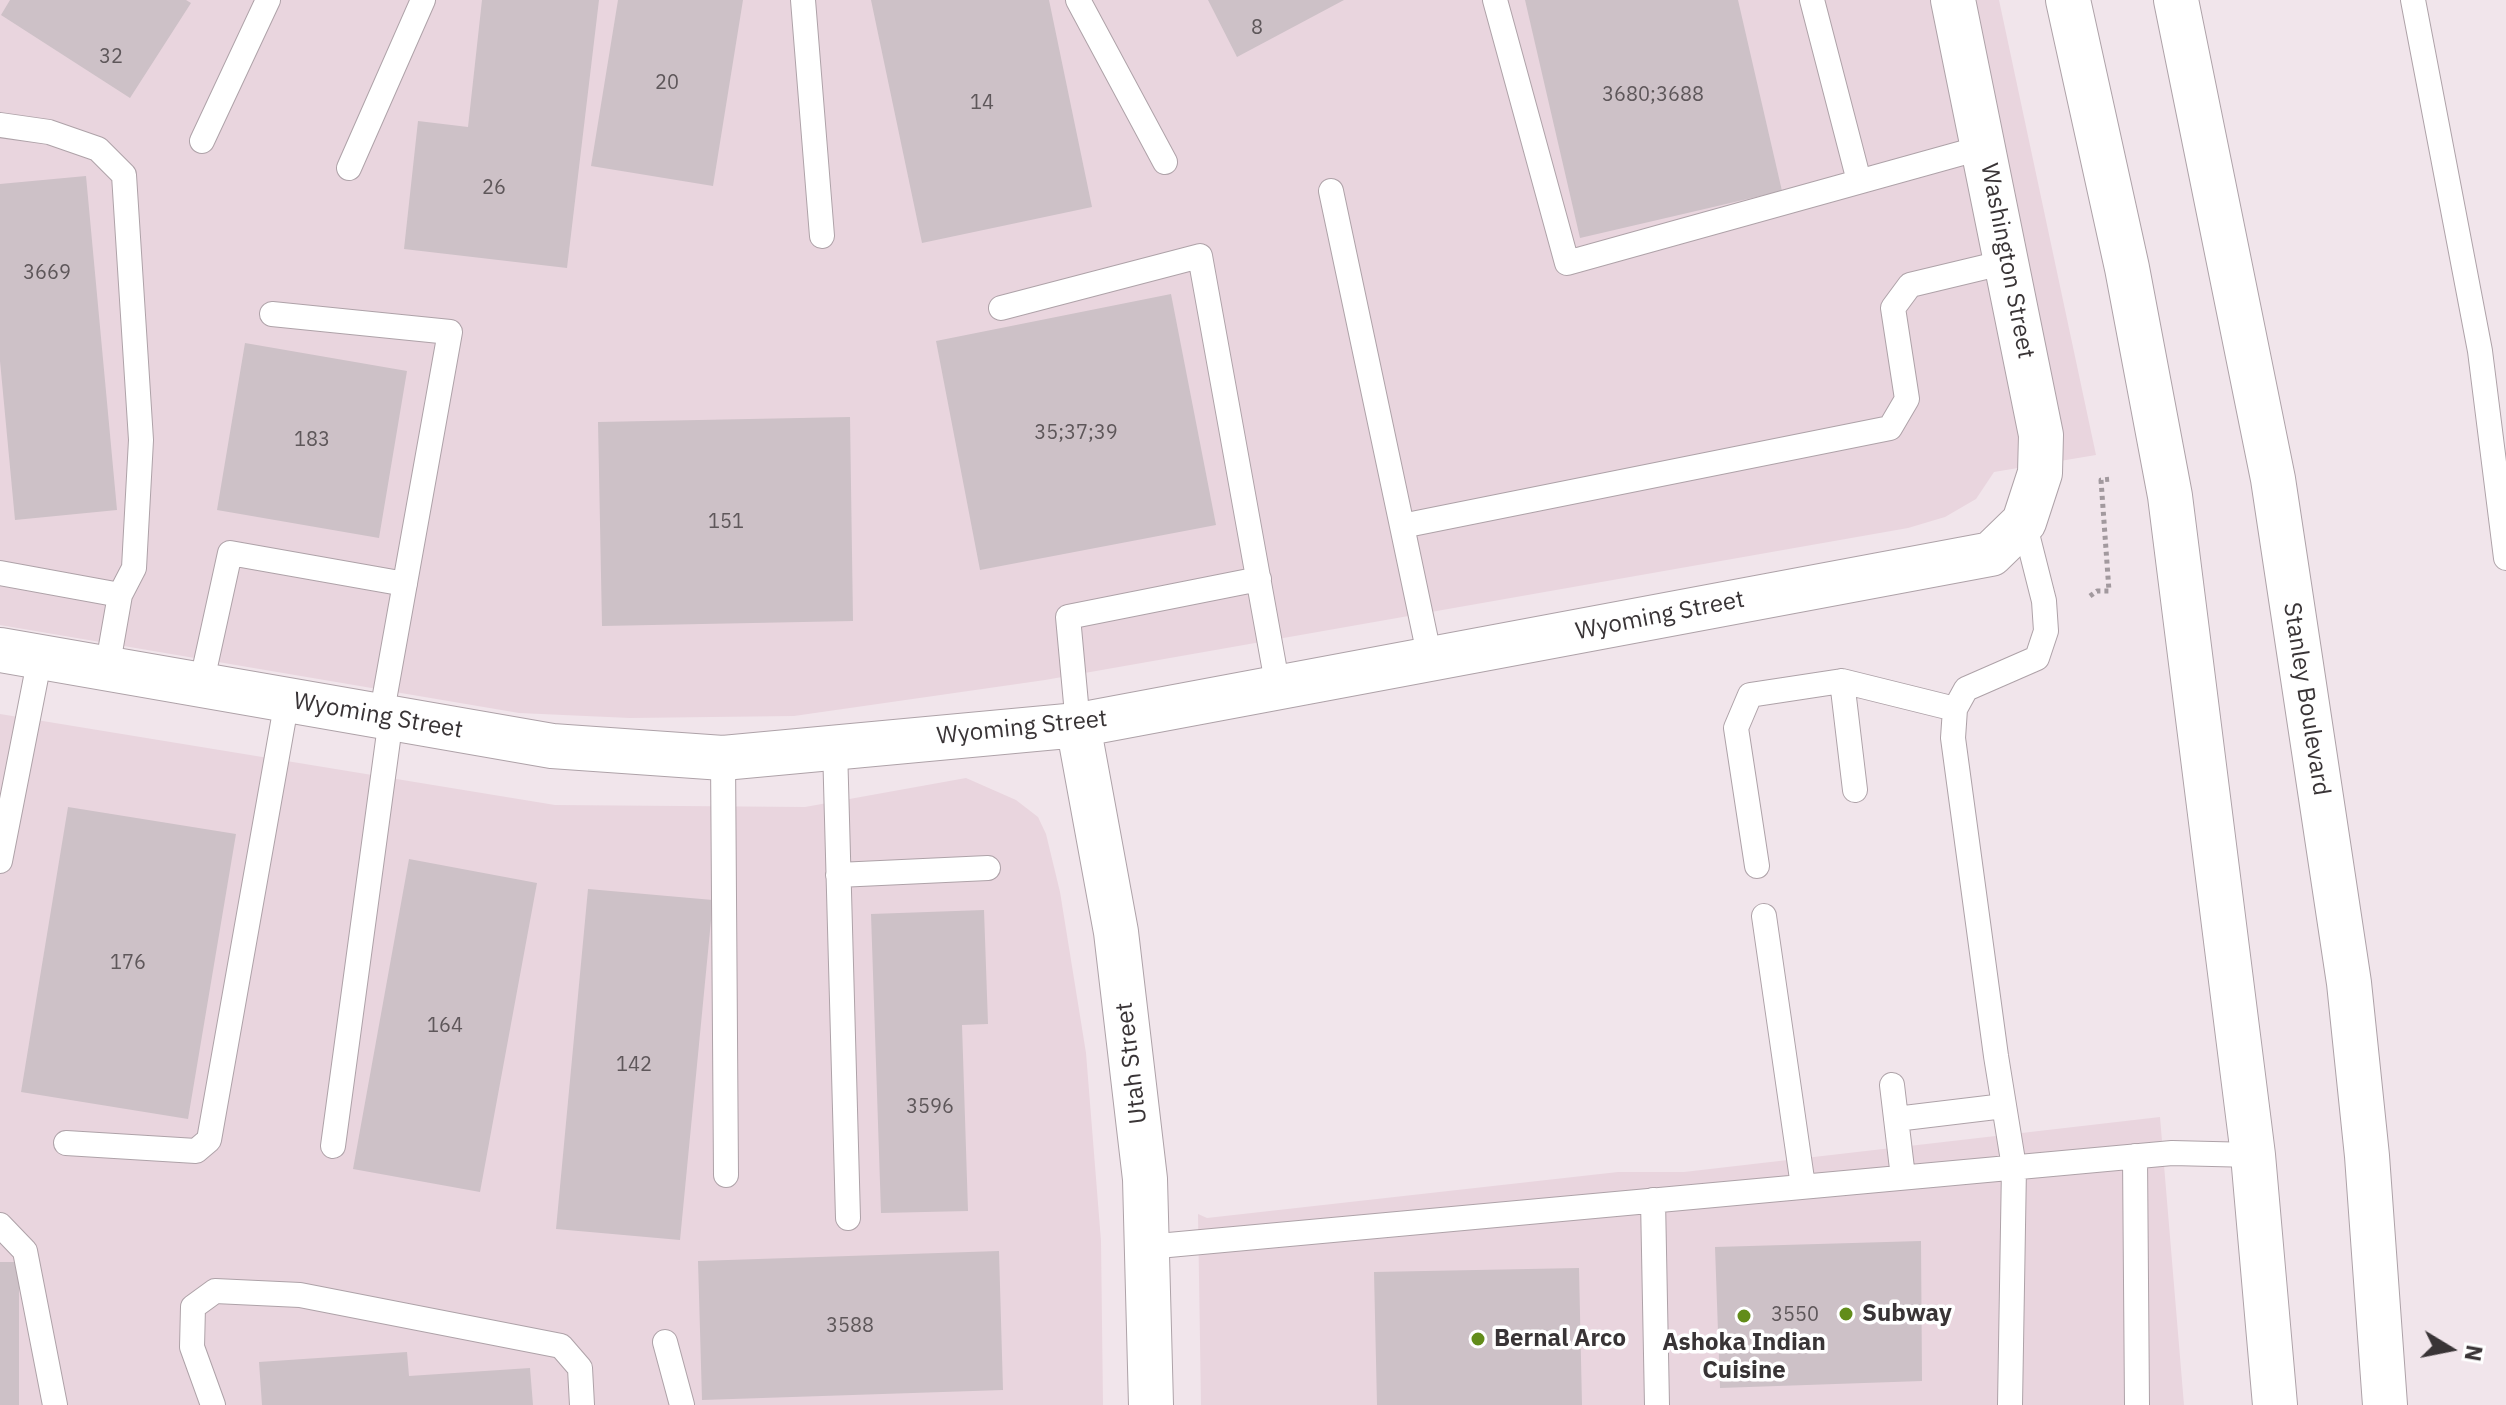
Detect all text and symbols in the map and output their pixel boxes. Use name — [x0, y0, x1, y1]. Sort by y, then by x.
house number: 8 — [1251, 16, 1263, 40]
house number: 32 — [99, 45, 123, 69]
house number: 20 — [655, 71, 679, 95]
house number: 3680;3688 — [1602, 83, 1704, 107]
house number: 14 — [970, 91, 994, 115]
street label: Washington Street — [1974, 161, 2040, 361]
house number: 26 — [482, 176, 506, 200]
house number: 3669 — [23, 261, 71, 285]
house number: 35;37;39 — [1034, 421, 1118, 445]
house number: 183 — [294, 428, 330, 452]
house number: 151 — [708, 510, 744, 534]
street label: Wyoming Street — [1573, 586, 1747, 646]
street label: Stanley Boulevard — [2277, 600, 2335, 798]
street label: Wyoming Street — [291, 687, 465, 745]
street label: Wyoming Street — [935, 705, 1109, 751]
house number: 176 — [110, 951, 146, 975]
street label: Utah Street — [1110, 1000, 1154, 1126]
house number: 164 — [427, 1014, 463, 1038]
house number: 142 — [616, 1053, 652, 1077]
house number: 3596 — [906, 1095, 954, 1119]
place label: Subway — [1862, 1300, 1952, 1328]
house number: 3550 — [1771, 1303, 1819, 1327]
marker: Subway — [1837, 1305, 1855, 1323]
marker: Ashoka Indian Cuisine — [1735, 1307, 1753, 1325]
north arrow — [2410, 1309, 2490, 1389]
house number: 3588 — [826, 1314, 874, 1338]
place label: Bernal Arco — [1494, 1325, 1626, 1353]
place label: Ashoka Indian Cuisine — [1662, 1329, 1826, 1385]
marker: Bernal Arco — [1469, 1330, 1487, 1348]
text: N — [2458, 1343, 2490, 1364]

